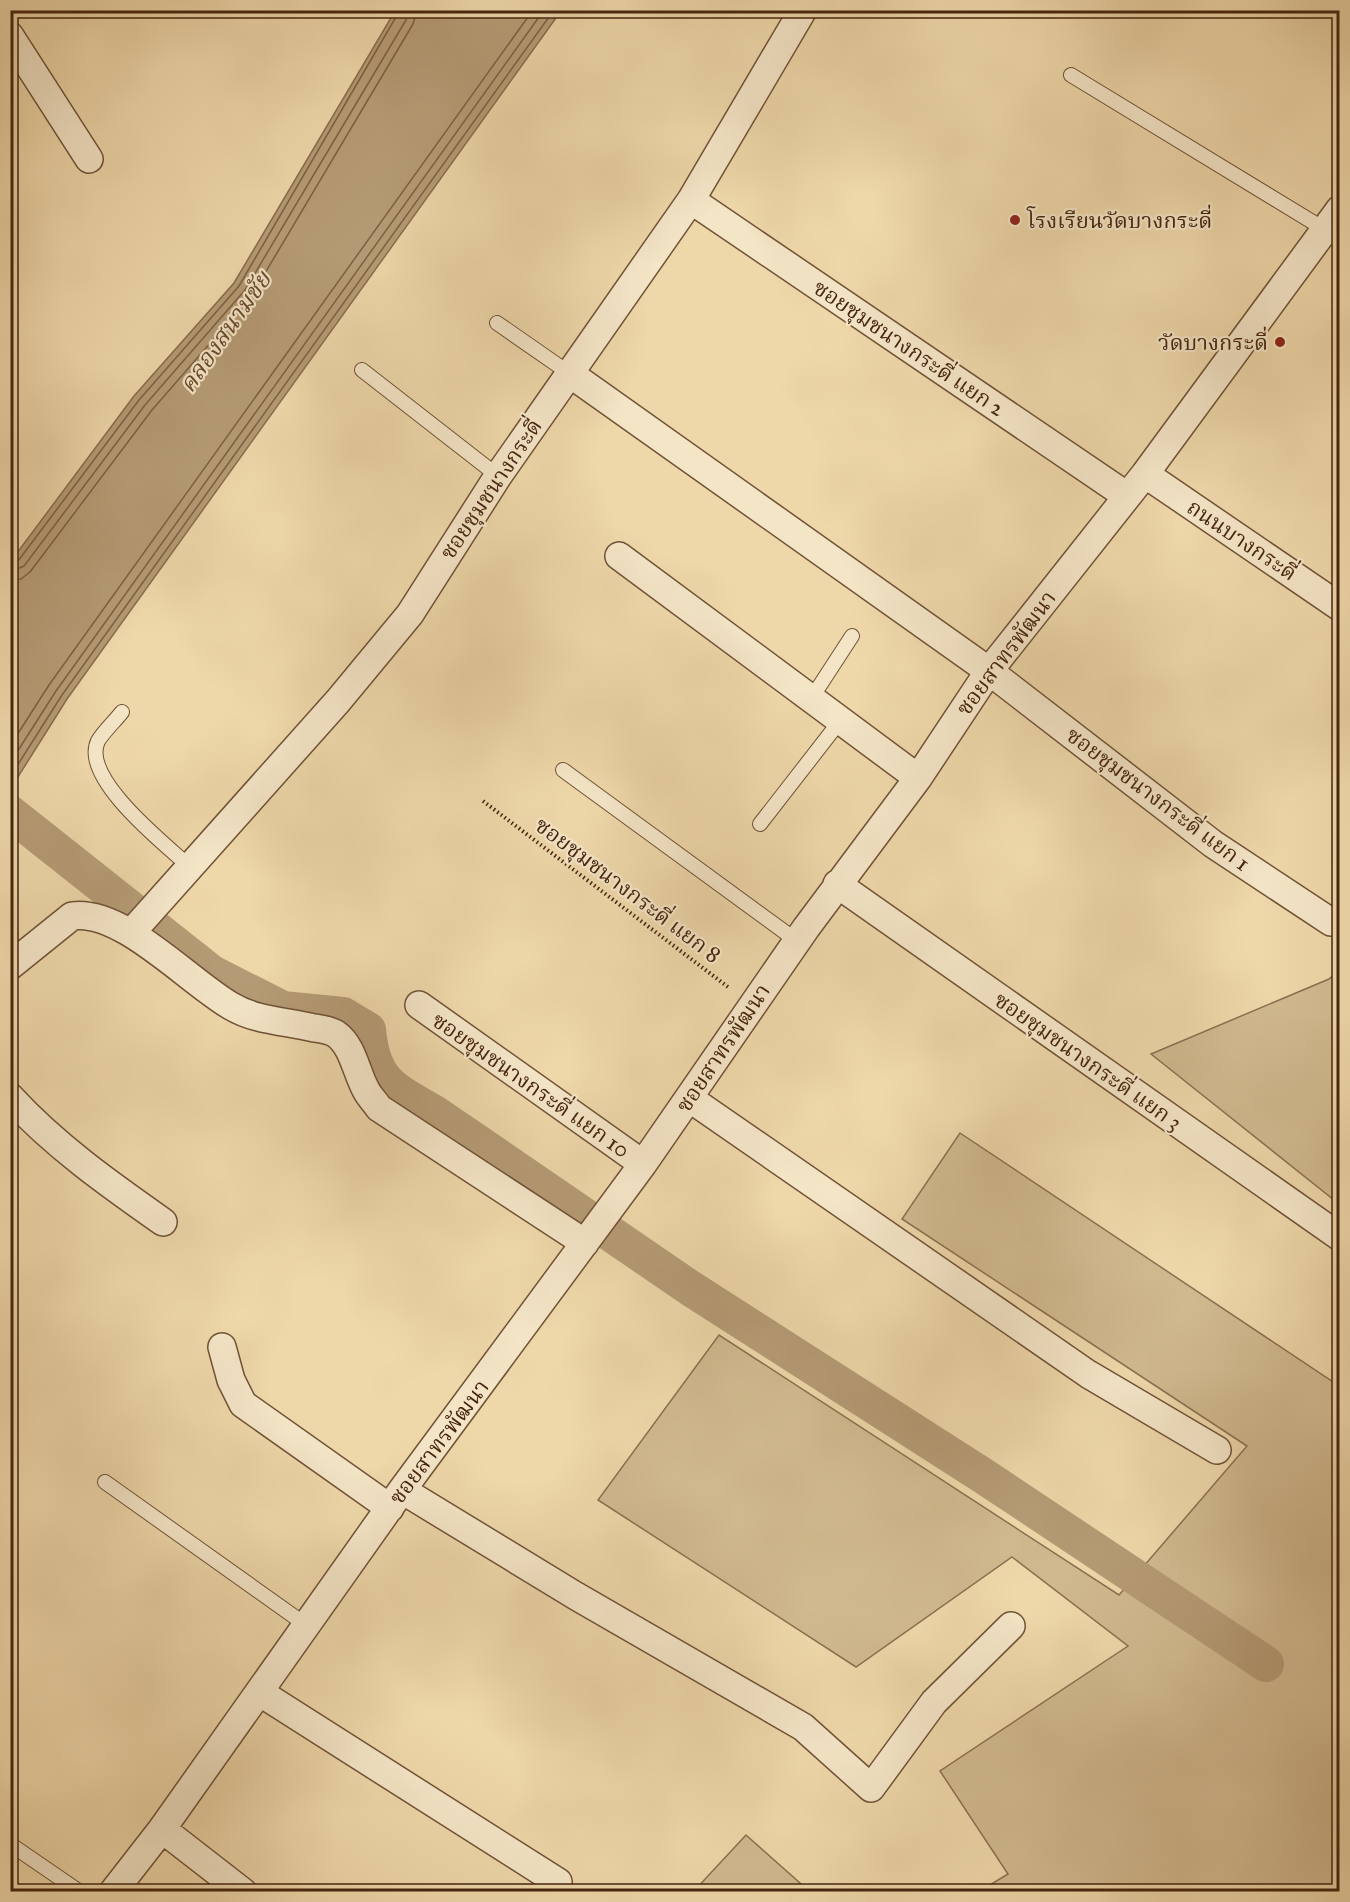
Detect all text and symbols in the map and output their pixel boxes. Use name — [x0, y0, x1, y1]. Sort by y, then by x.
place label: โรงเรียนวัดบางกระดี่ — [1026, 204, 1212, 234]
marker: โรงเรียนวัดบางกระดี่ — [1008, 213, 1022, 227]
water label: คลองสนามชัย — [172, 264, 279, 398]
street label: ซอยชุมชนางกระดี่ แยก 2 — [808, 271, 1012, 423]
place label: วัดบางกระดี่ — [1158, 326, 1268, 356]
marker: วัดบางกระดี่ — [1273, 335, 1287, 349]
street label: ซอยชุมชนางกระดี่ — [432, 412, 549, 565]
street label: ถนนบางกระดี่ — [1182, 491, 1304, 587]
street label: ซอยสาทรพัฒนา — [950, 585, 1062, 721]
street label: ซอยชุมชนางกระดี่ แยก 1 — [1060, 719, 1257, 878]
street label: ซอยชุมชนางกระดี่ แยก 8 — [529, 809, 728, 969]
street label: ซอยสาทรพัฒนา — [670, 979, 776, 1117]
street label: ซอยชุมชนางกระดี่ แยก 3 — [988, 984, 1189, 1137]
street label: ซอยชุมชนางกระดี่ แยก 10 — [426, 1004, 637, 1164]
street label: ซอยสาทรพัฒนา — [383, 1374, 495, 1510]

